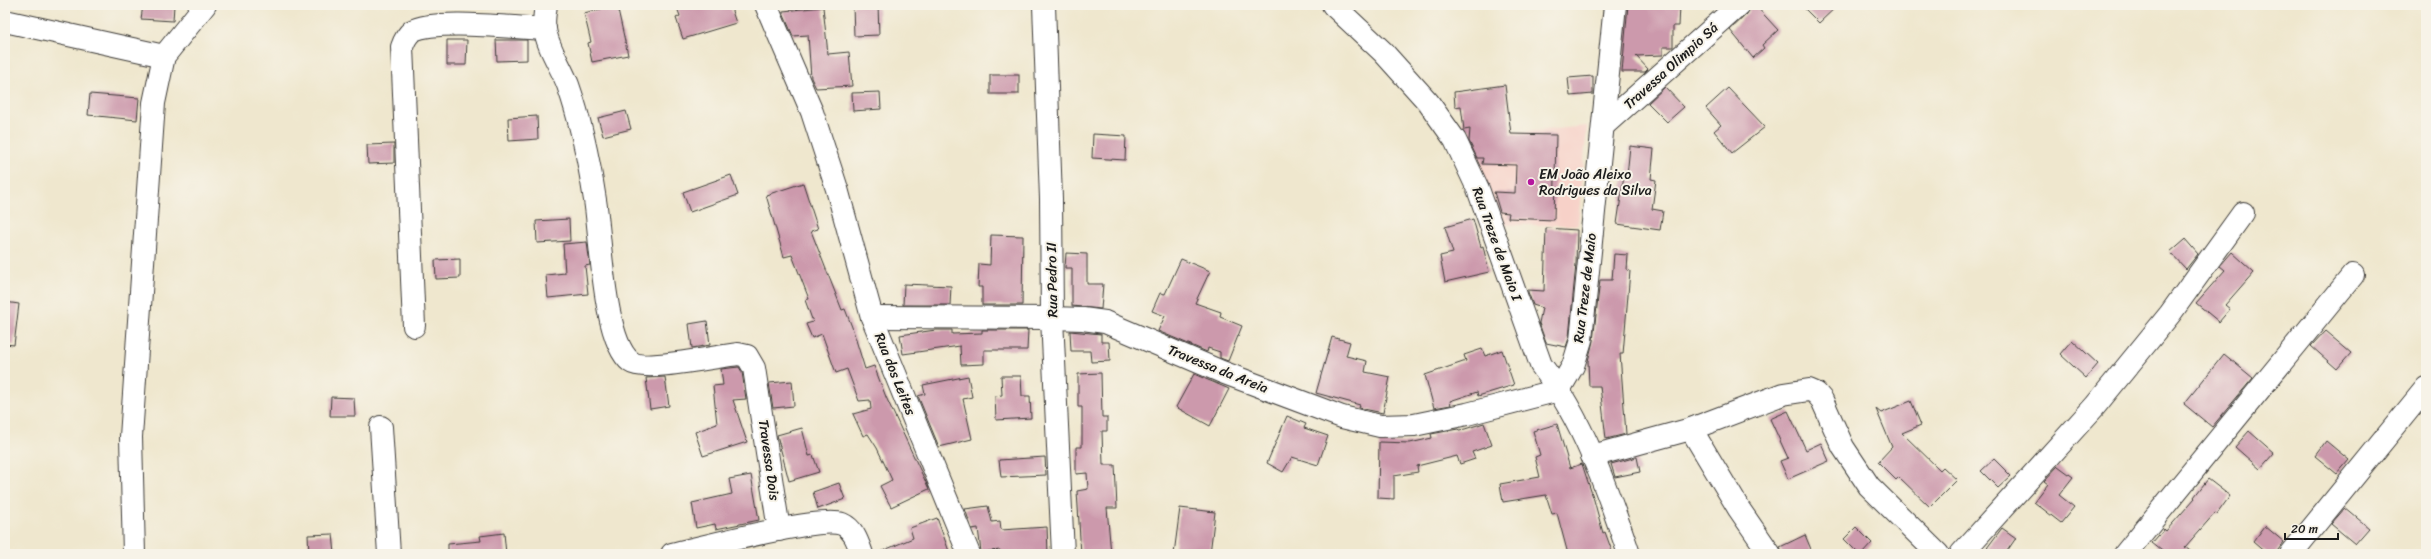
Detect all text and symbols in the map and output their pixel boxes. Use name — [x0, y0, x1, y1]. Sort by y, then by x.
street label: Travessa Olimpio Sá — [1618, 16, 1724, 116]
place label: EM João Aleixo Rodrigues da Silva — [1539, 162, 1652, 203]
marker: EM João Aleixo Rodrigues da Silva — [1526, 177, 1536, 187]
street label: Rua Treze de Maio I — [1465, 184, 1530, 306]
street label: Rua Treze de Maio — [1566, 232, 1604, 344]
street label: Rua Pedro II — [1039, 241, 1065, 318]
street label: Rua dos Leites — [867, 329, 923, 420]
street label: Travessa da Areia — [1164, 337, 1272, 401]
street label: Travessa Dois — [751, 418, 787, 503]
scale bar — [2285, 515, 2338, 541]
text: 20 m — [2291, 518, 2318, 540]

